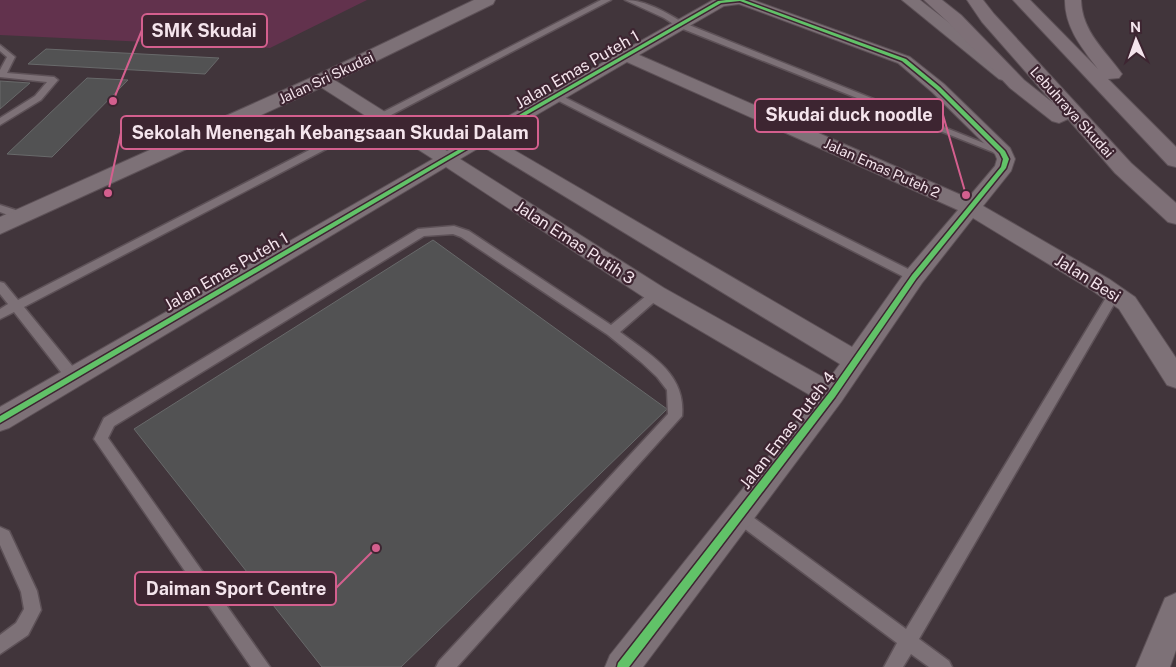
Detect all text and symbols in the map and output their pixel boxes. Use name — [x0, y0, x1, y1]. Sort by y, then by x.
callout: SMK Skudai — [142, 14, 267, 47]
north arrow — [1111, 15, 1161, 65]
text: N — [1130, 19, 1141, 35]
text: SMK Skudai — [151, 20, 257, 41]
street label: Jalan Emas Puteh 1 — [512, 26, 643, 113]
street label: Jalan Sri Skudai — [276, 49, 376, 107]
street label: Lebuhraya Skudai — [1027, 63, 1117, 161]
callout: Skudai duck noodle — [755, 99, 943, 132]
text: Skudai duck noodle — [765, 104, 933, 125]
callout: Sekolah Menengah Kebangsaan Skudai Dalam — [121, 116, 538, 149]
text: Sekolah Menengah Kebangsaan Skudai Dalam — [131, 122, 529, 143]
street label: Jalan Emas Puteh 2 — [822, 135, 942, 201]
street label: Jalan Emas Putih 3 — [511, 197, 638, 288]
street label: Jalan Emas Puteh 1 — [161, 228, 292, 315]
street label: Jalan Besi — [1051, 251, 1124, 306]
street label: Jalan Emas Puteh 4 — [736, 368, 839, 493]
callout: Daiman Sport Centre — [135, 572, 336, 605]
text: Daiman Sport Centre — [146, 578, 326, 599]

